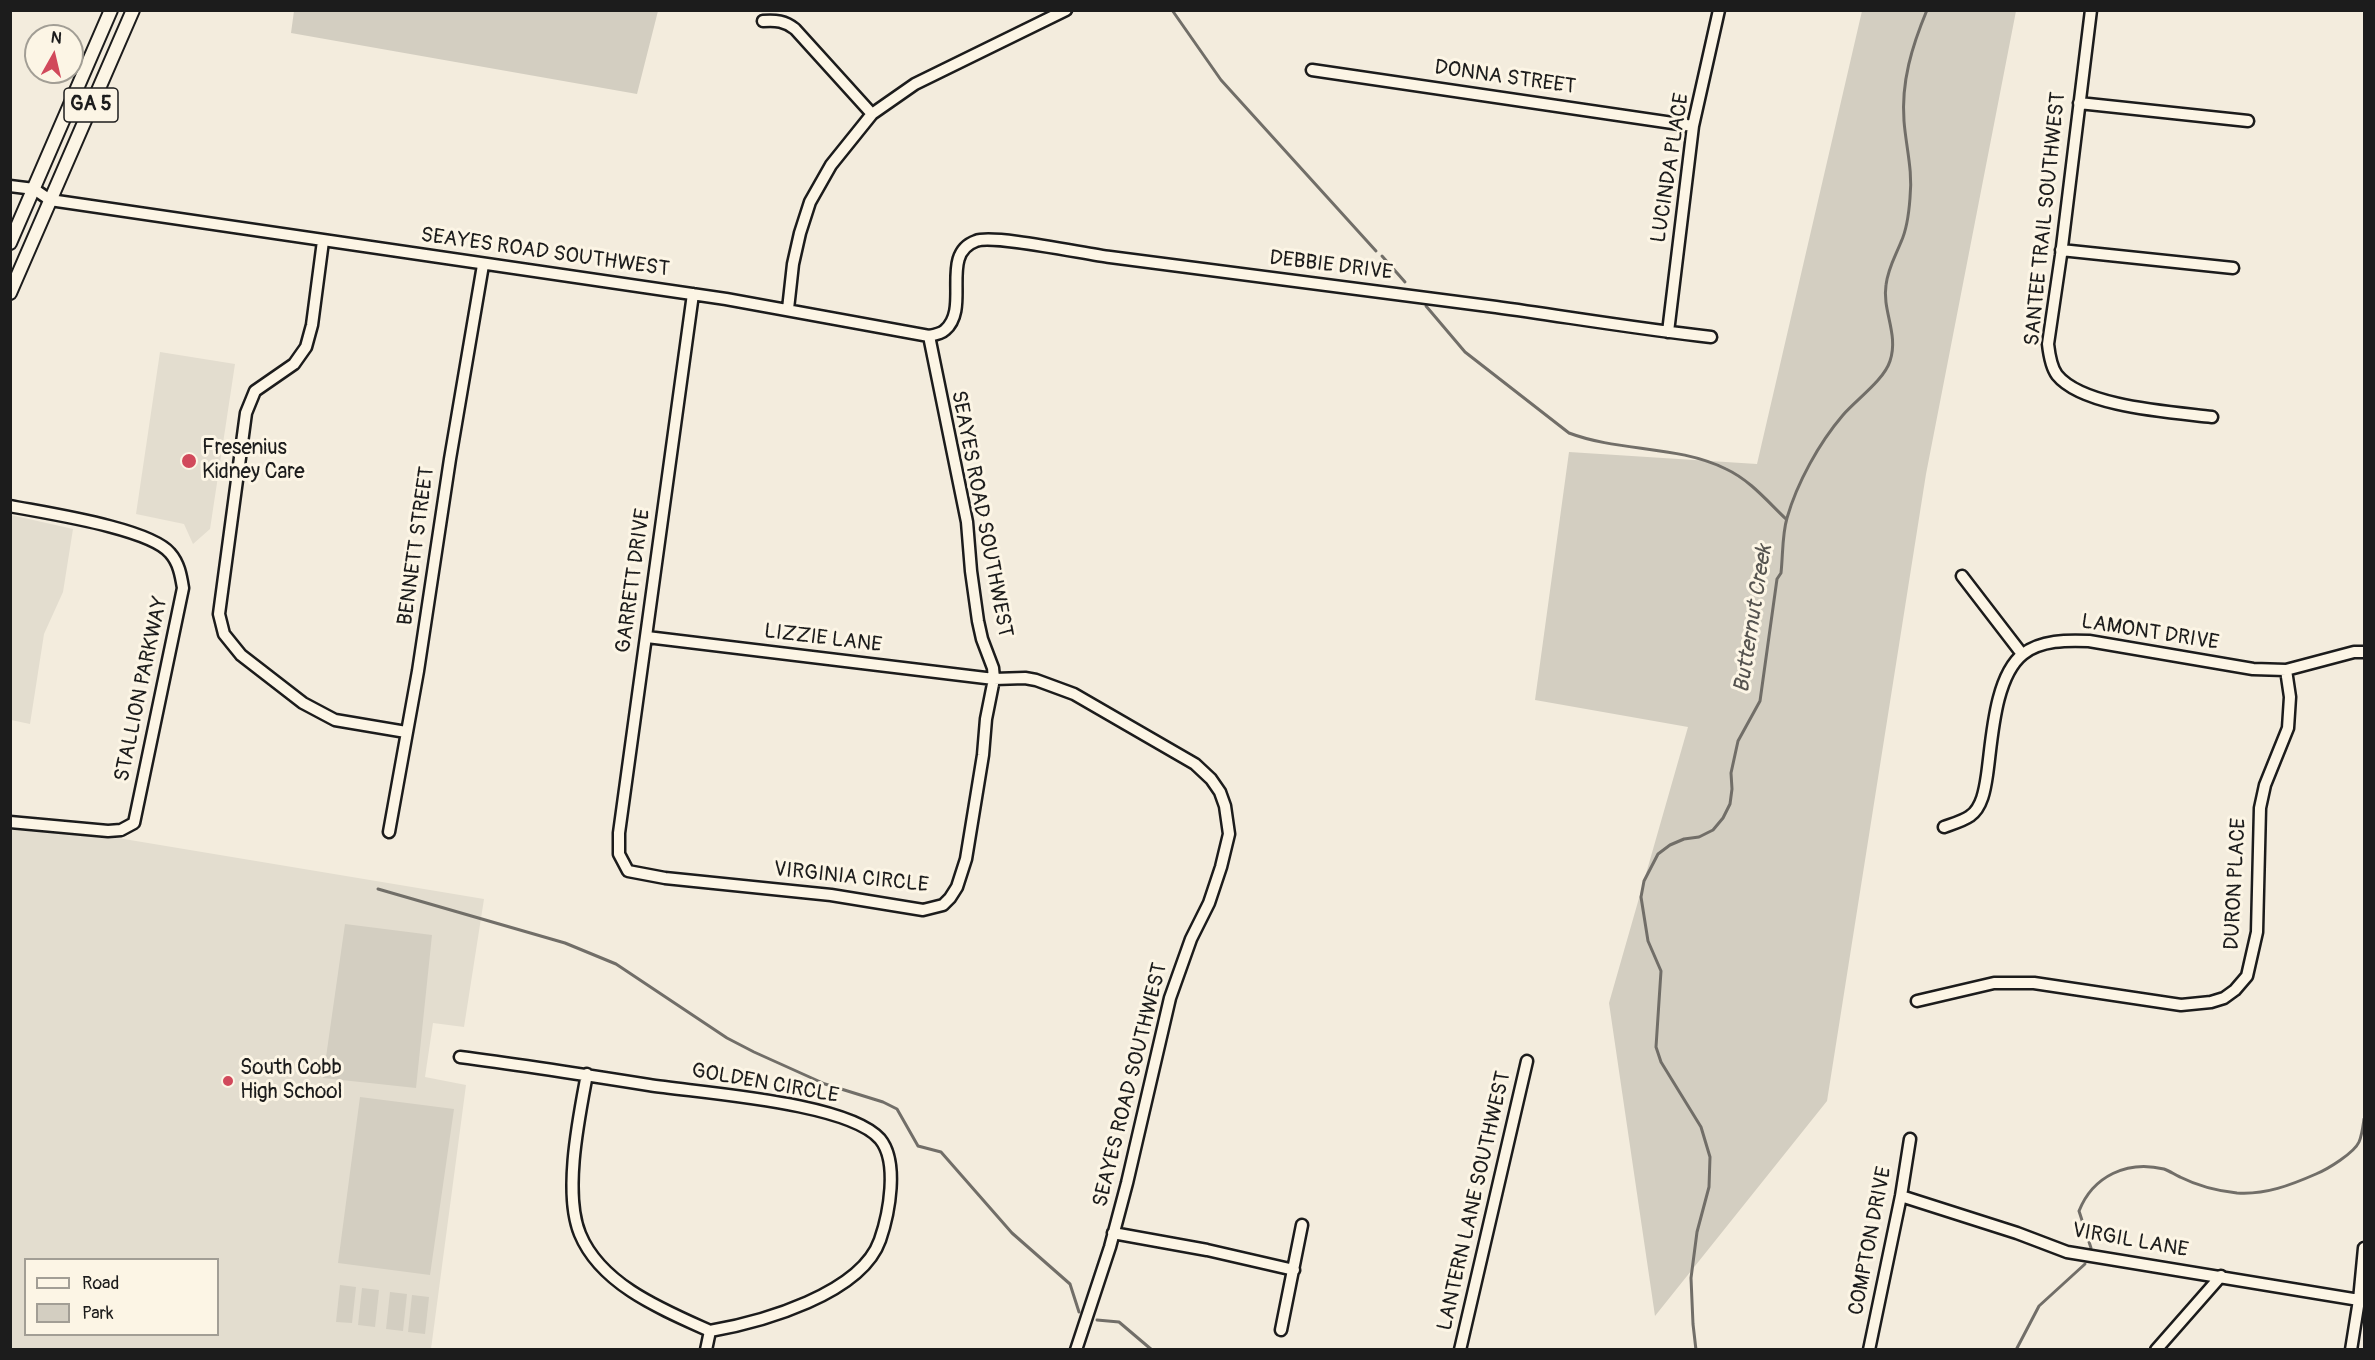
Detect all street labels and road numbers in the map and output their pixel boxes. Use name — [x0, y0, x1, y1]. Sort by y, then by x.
street label: DONNA STREET — [1433, 56, 1577, 100]
road number: GA 5 — [64, 88, 118, 122]
street label: LUCINDA PLACE — [1647, 91, 1695, 245]
street label: SANTEE TRAIL SOUTHWEST — [2020, 91, 2072, 347]
street label: SEAYES ROAD SOUTHWEST — [419, 223, 671, 283]
street label: DEBBIE DRIVE — [1268, 246, 1394, 286]
street label: SEAYES ROAD SOUTHWEST — [945, 389, 1017, 639]
street label: BENNETT STREET — [393, 465, 441, 627]
street label: GARRETT DRIVE — [611, 507, 657, 655]
street label: STALLION PARKWAY — [110, 594, 174, 784]
street label: LAMONT DRIVE — [2079, 610, 2221, 656]
street label: LIZZIE LANE — [763, 619, 883, 659]
street label: DURON PLACE — [2220, 817, 2252, 951]
street label: VIRGINIA CIRCLE — [772, 857, 930, 899]
street label: SEAYES ROAD SOUTHWEST — [1088, 960, 1174, 1210]
street label: GOLDEN CIRCLE — [689, 1059, 841, 1109]
street label: LANTERN LANE SOUTHWEST — [1433, 1069, 1517, 1333]
street label: COMPTON DRIVE — [1844, 1165, 1898, 1317]
street label: VIRGIL LANE — [2070, 1218, 2190, 1264]

